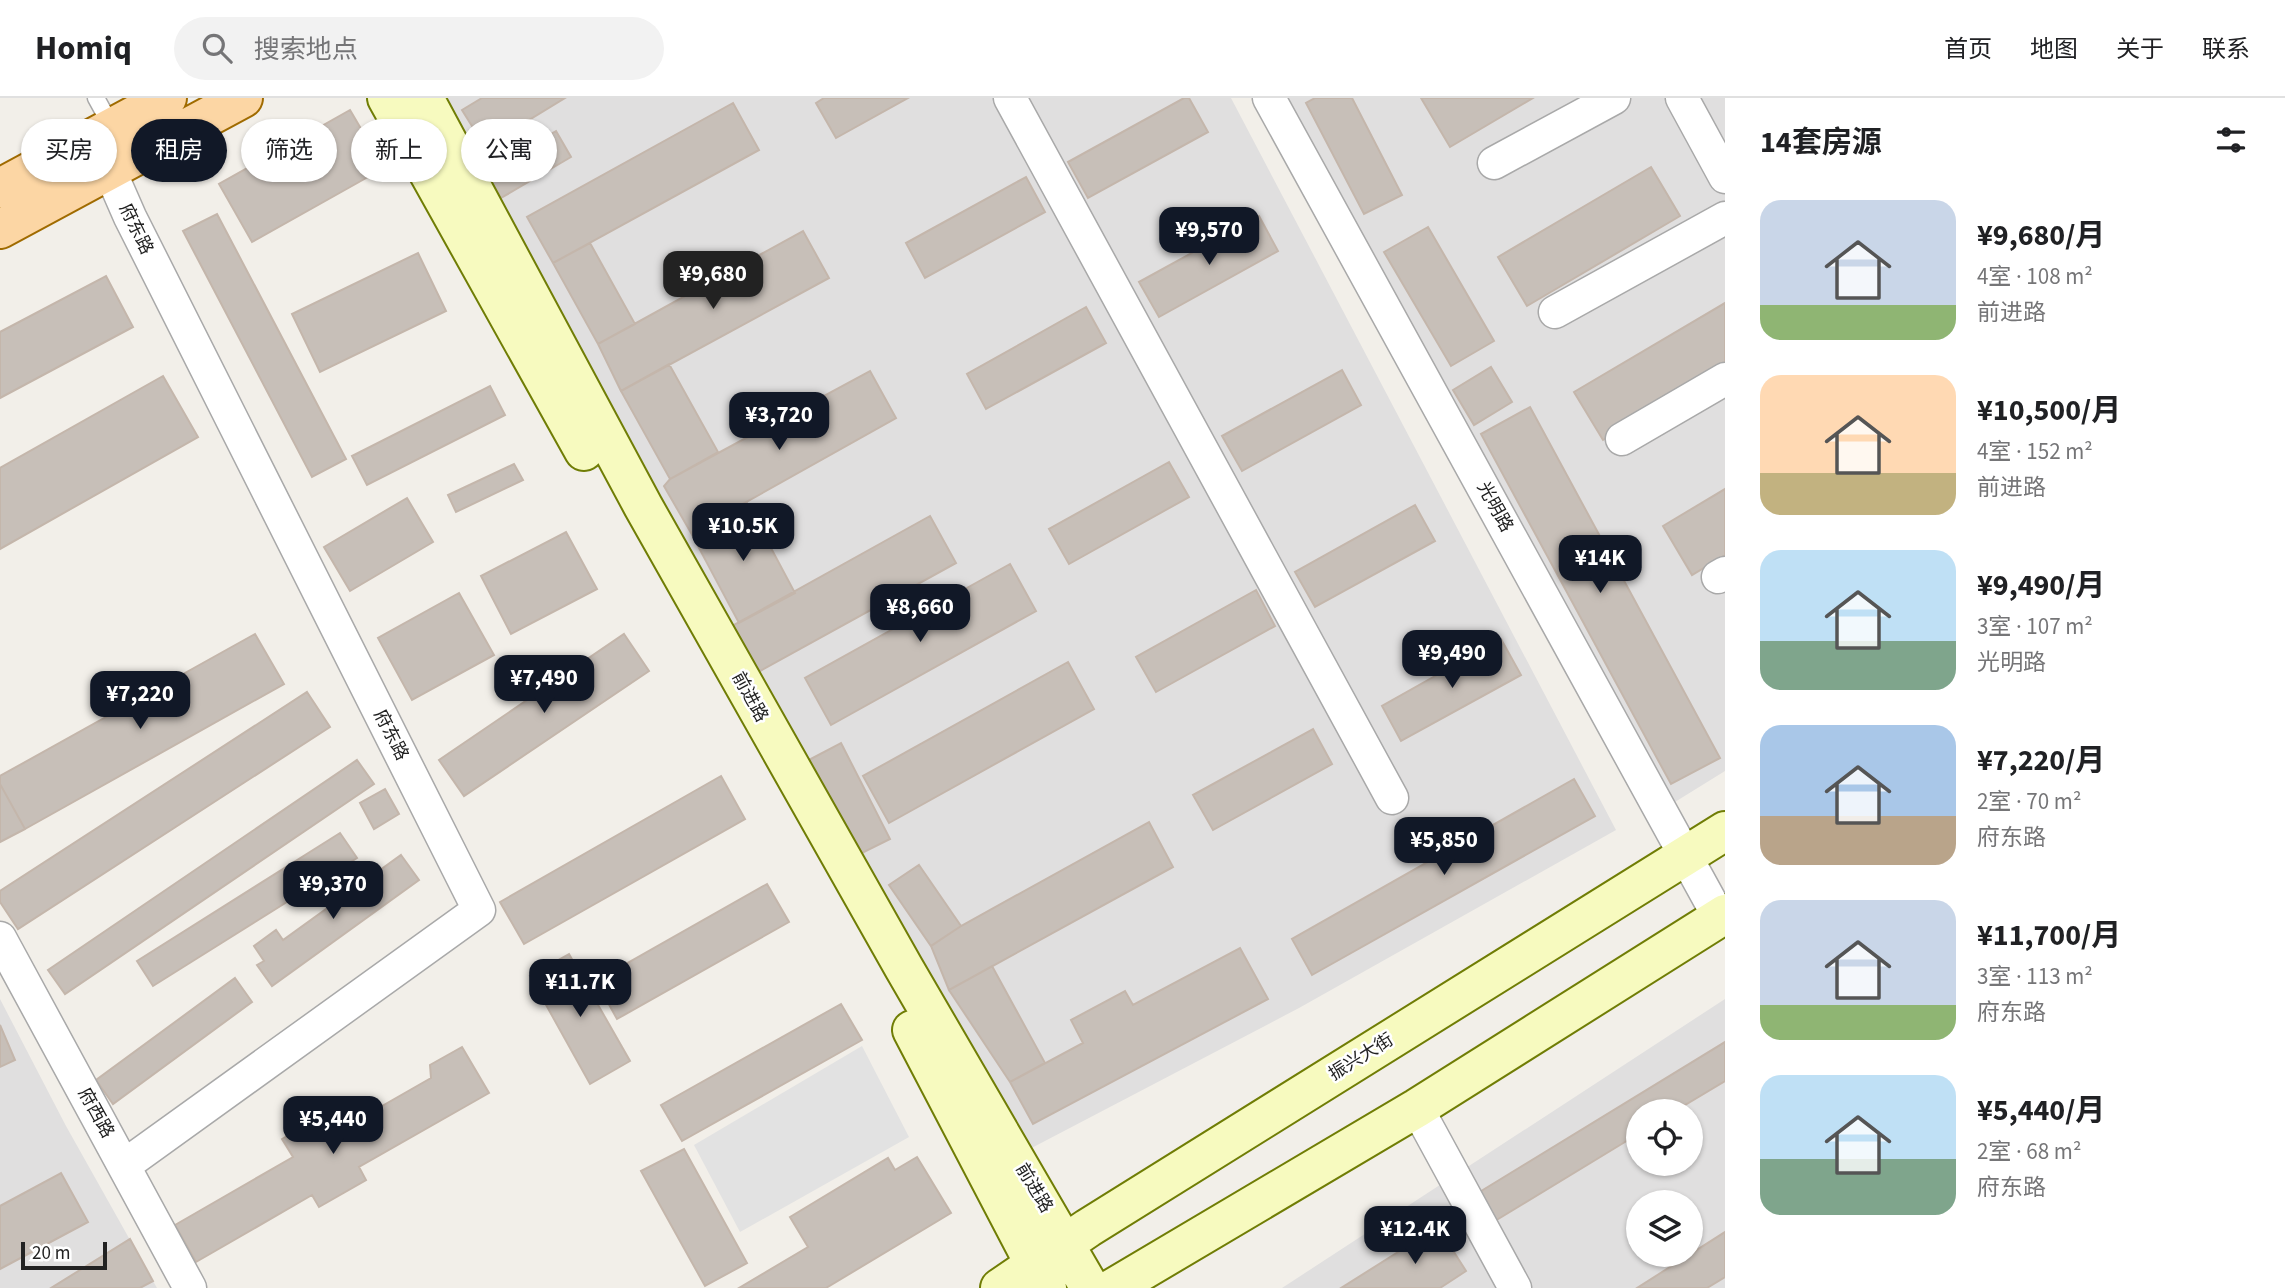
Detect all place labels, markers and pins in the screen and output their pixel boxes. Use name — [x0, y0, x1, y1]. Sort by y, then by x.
pin: ¥9,570 — [1152, 208, 1266, 267]
pin: ¥9,680 — [656, 252, 770, 311]
pin: ¥3,720 — [722, 392, 836, 452]
pin: ¥10.5K — [686, 504, 800, 563]
pin: ¥14K — [1559, 536, 1641, 595]
pin: ¥8,660 — [863, 584, 977, 644]
pin: ¥9,490 — [1395, 630, 1509, 690]
pin: ¥7,490 — [487, 656, 601, 715]
pin: ¥7,220 — [83, 672, 197, 731]
pin: ¥5,850 — [1387, 818, 1501, 877]
pin: ¥9,370 — [276, 862, 390, 921]
pin: ¥11.7K — [523, 960, 637, 1019]
pin: ¥5,440 — [276, 1096, 390, 1156]
pin: ¥12.4K — [1358, 1206, 1472, 1266]

